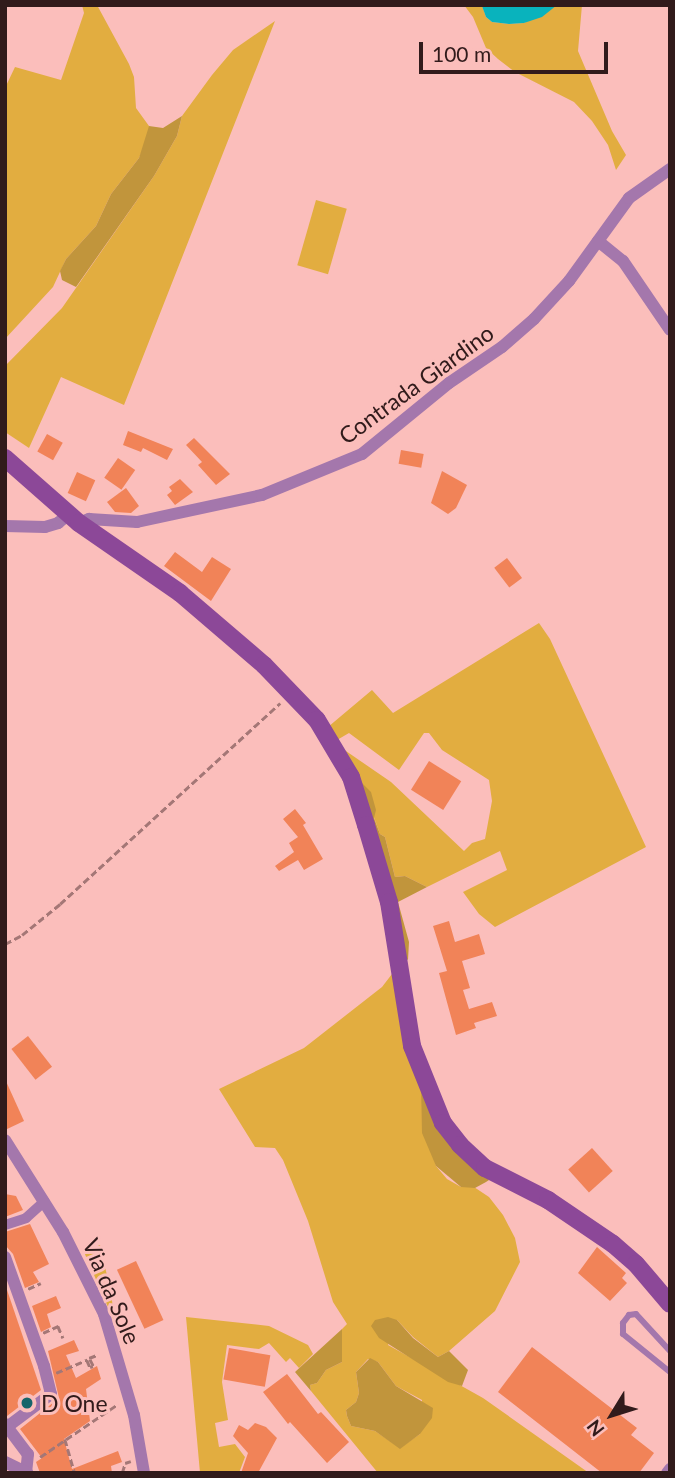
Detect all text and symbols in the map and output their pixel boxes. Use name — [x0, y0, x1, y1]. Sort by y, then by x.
scale bar — [423, 28, 612, 72]
text: 100 m — [432, 41, 491, 66]
street label: Contrada Giardino — [333, 319, 499, 449]
street label: Via da Sole — [77, 1234, 147, 1348]
north arrow — [577, 1380, 647, 1450]
place label: D One — [41, 1389, 108, 1417]
marker: D One — [19, 1395, 35, 1411]
text: N — [581, 1415, 609, 1441]

